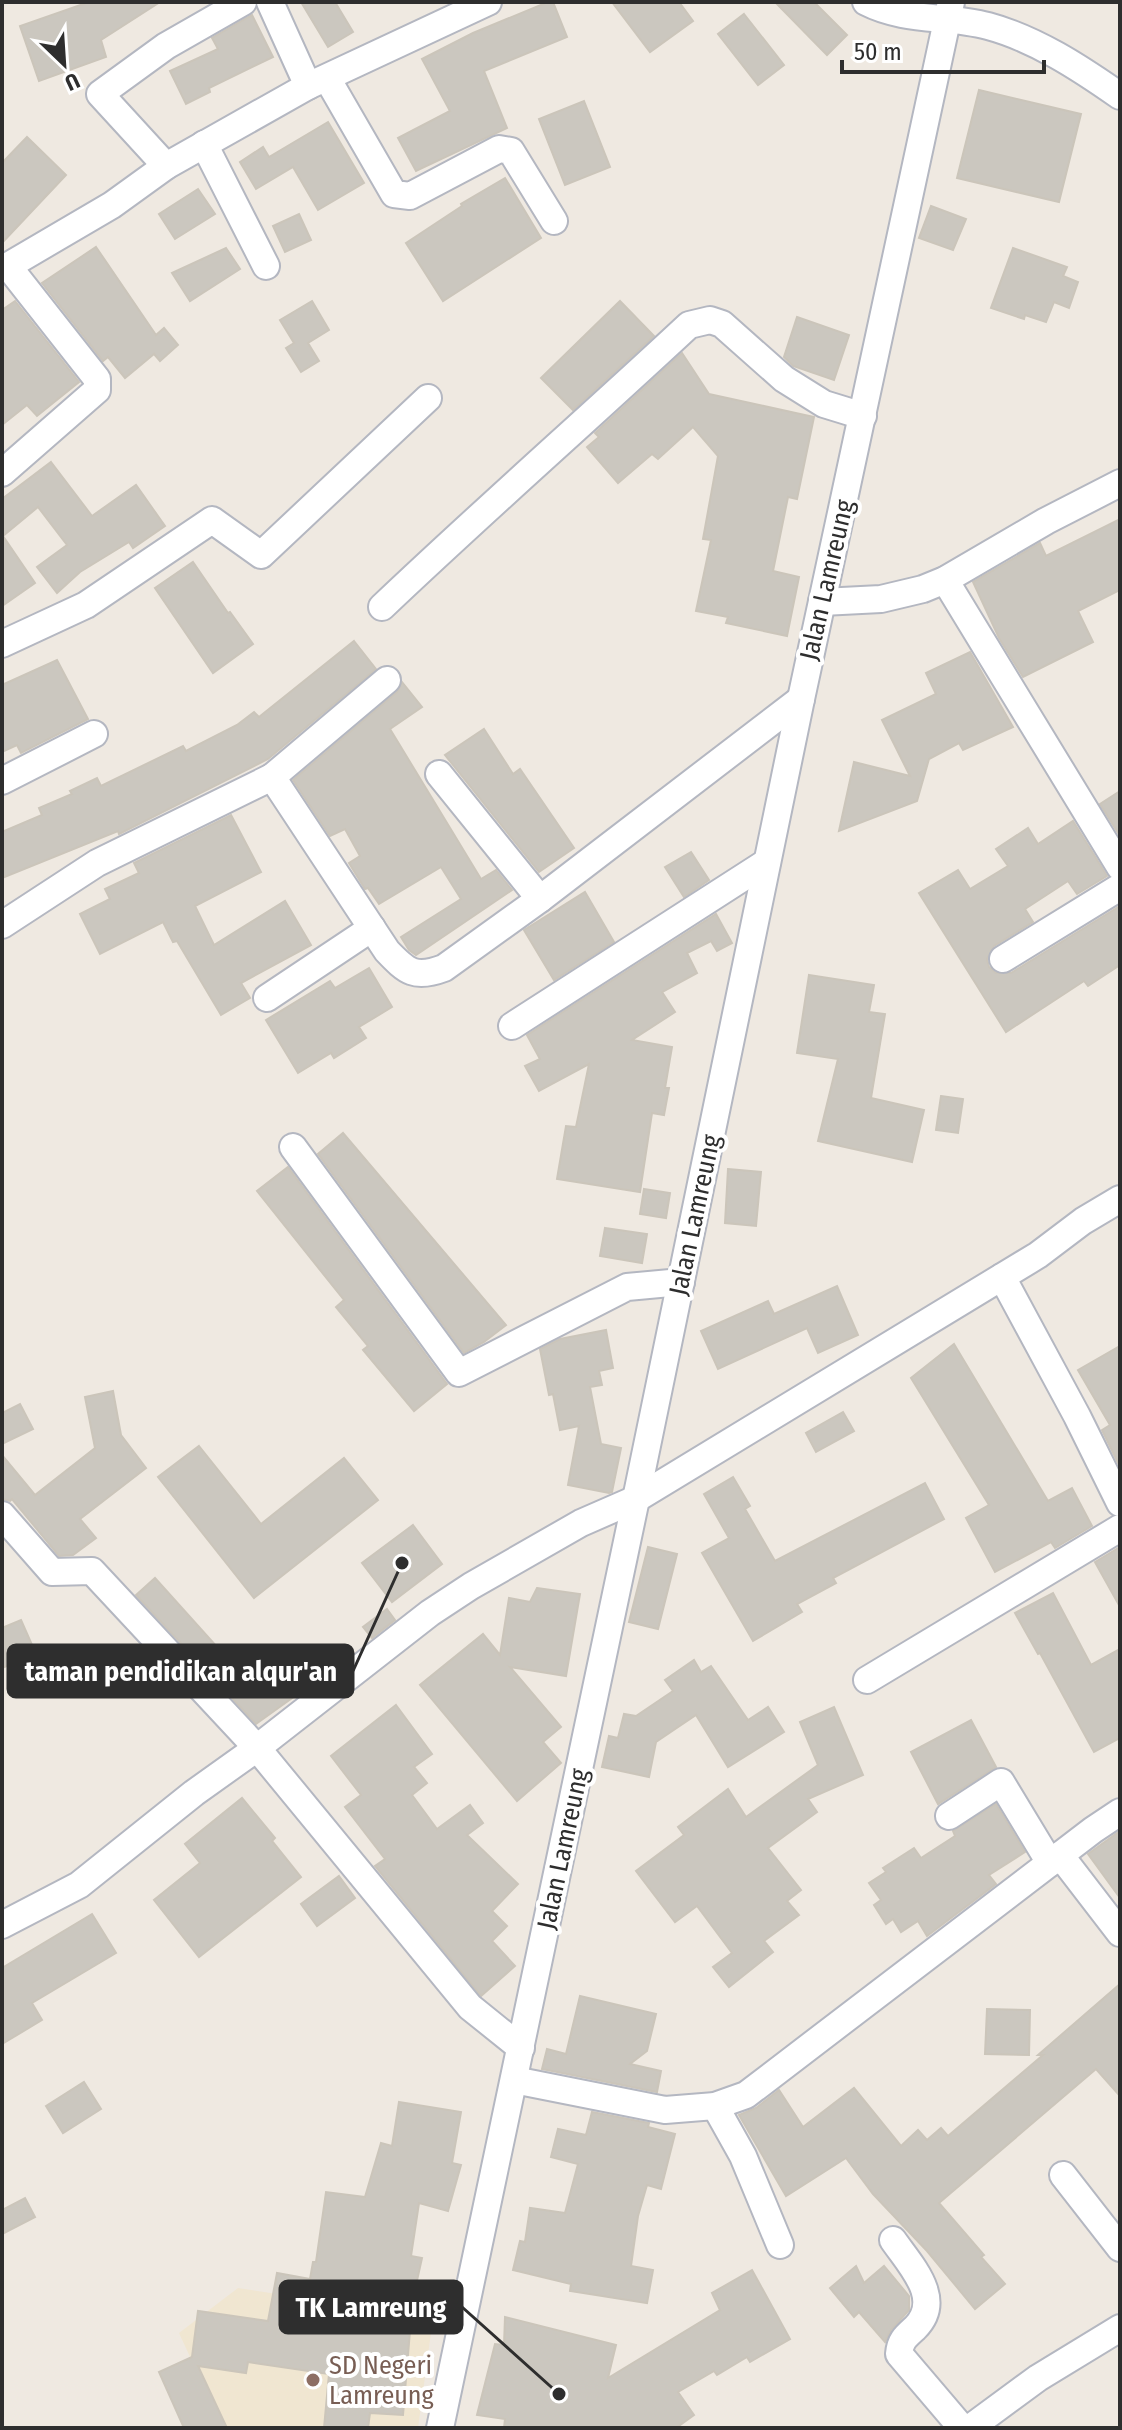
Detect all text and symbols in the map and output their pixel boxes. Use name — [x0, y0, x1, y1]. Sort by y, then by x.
north arrow — [24, 24, 104, 104]
scale bar — [842, 24, 1044, 74]
text: 50 m — [854, 38, 902, 66]
text: U — [61, 67, 84, 97]
street label: Jalan Lamreung — [793, 496, 861, 663]
street label: Jalan Lamreung — [663, 1131, 727, 1298]
callout: taman pendidikan alqur'an — [8, 1645, 353, 1697]
text: taman pendidikan alqur'an — [25, 1655, 337, 1688]
street label: Jalan Lamreung — [531, 1765, 595, 1932]
callout: TK Lamreung — [280, 2281, 462, 2333]
text: TK Lamreung — [296, 2291, 446, 2324]
place label: SD Negeri Lamreung — [329, 2350, 435, 2411]
marker: SD Negeri Lamreung — [304, 2371, 322, 2389]

